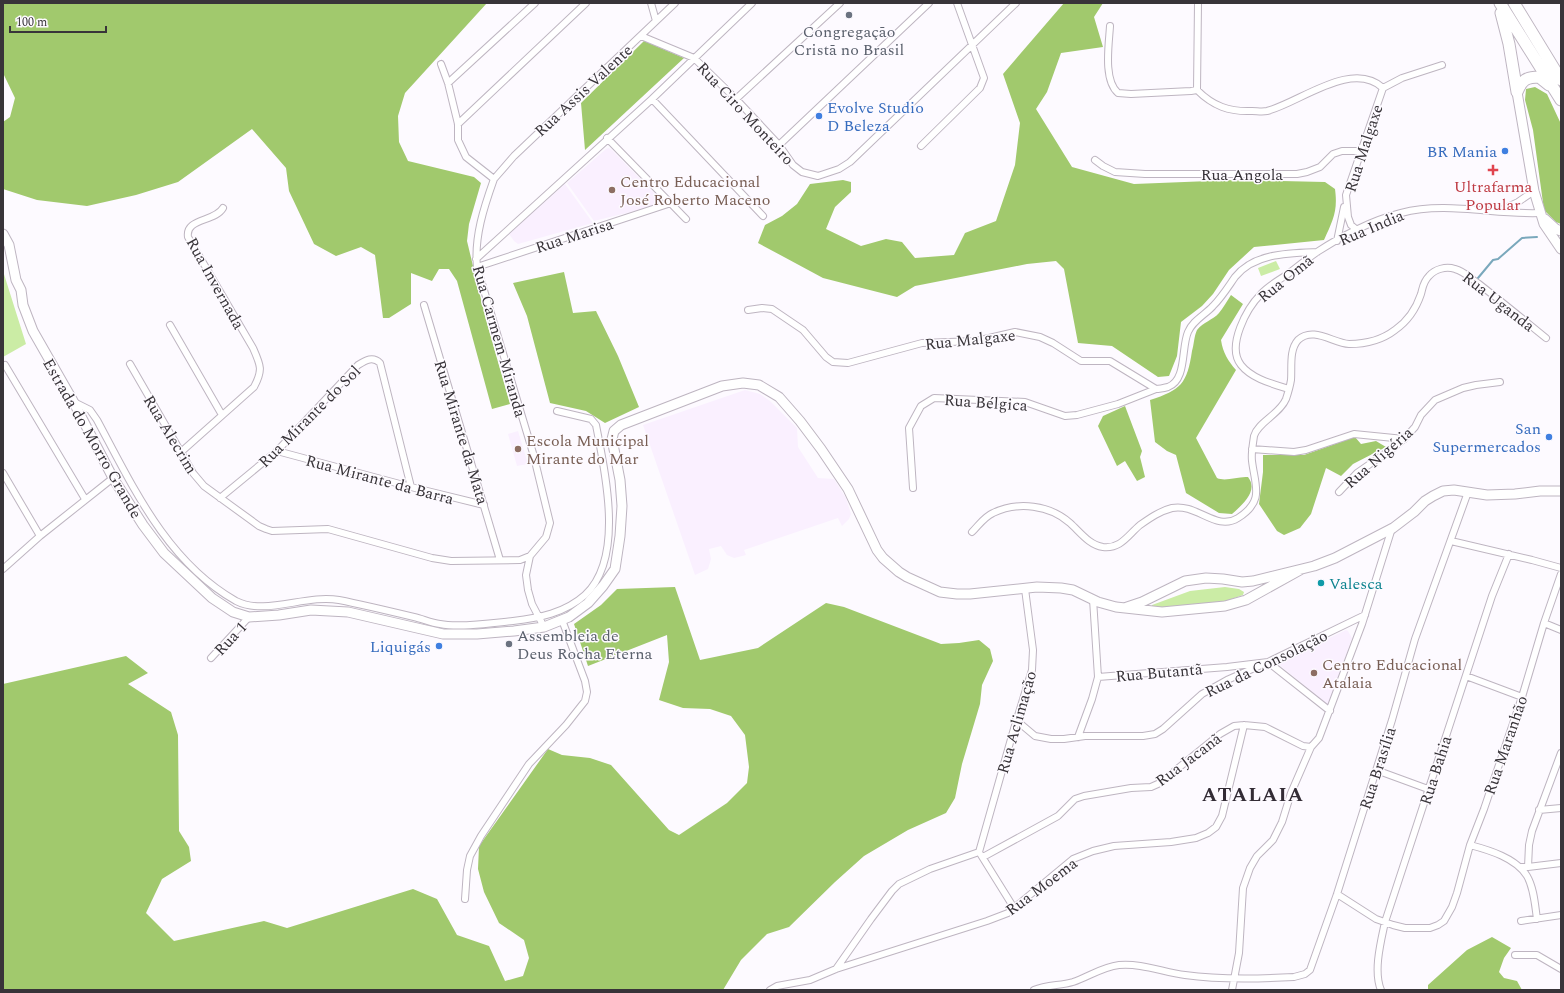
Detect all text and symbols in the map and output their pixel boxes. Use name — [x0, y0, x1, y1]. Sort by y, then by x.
scale bar — [10, 8, 106, 34]
marker: Congregação Cristã no Brasil — [844, 10, 854, 20]
text: 100 m — [16, 13, 47, 32]
place label: Congregação Cristã no Brasil — [794, 20, 904, 62]
street label: Rua Assis Valente — [529, 39, 638, 143]
street label: Rua Ciro Monteiro — [691, 57, 800, 171]
place label: Evolve Studio D Beleza — [827, 96, 924, 138]
street label: Rua Malgaxe — [1338, 101, 1389, 195]
marker: Evolve Studio D Beleza — [814, 111, 824, 121]
place label: BR Mania — [1427, 140, 1497, 164]
marker: BR Mania — [1500, 146, 1510, 156]
street label: Rua Angola — [1201, 163, 1283, 187]
marker: Ultrafarma Popular — [1488, 165, 1498, 175]
place label: Centro Educacional José Roberto Maceno — [620, 170, 770, 212]
place label: Ultrafarma Popular — [1454, 175, 1532, 217]
marker: Centro Educacional José Roberto Maceno — [607, 185, 617, 195]
street label: Rua India — [1335, 203, 1408, 252]
street label: Rua Marisa — [532, 212, 617, 260]
street label: Rua Invernada — [180, 233, 251, 334]
street label: Rua Omã — [1253, 249, 1319, 309]
street label: Rua Carmem Miranda — [466, 262, 532, 420]
street label: Rua Uganda — [1457, 266, 1540, 338]
street label: Rua Malgaxe — [924, 323, 1017, 357]
street label: Estrada do Morro Grande — [36, 354, 148, 523]
street label: Rua Mirante da Mata — [428, 357, 495, 508]
street label: Rua Mirante do Sol — [253, 360, 366, 473]
street label: Rua Bélgica — [943, 388, 1029, 418]
street label: Rua Alecrim — [137, 390, 203, 479]
place label: San Supermercados — [1432, 417, 1541, 459]
street label: Rua Nigéria — [1339, 421, 1419, 495]
place label: Escola Municipal Mirante do Mar — [526, 429, 649, 471]
marker: San Supermercados — [1544, 432, 1554, 442]
marker: Escola Municipal Mirante do Mar — [513, 444, 523, 454]
street label: Rua Mirante da Barra — [303, 449, 457, 511]
place label: Valesca — [1329, 572, 1383, 596]
marker: Valesca — [1316, 578, 1326, 588]
street label: Rua 1 — [209, 616, 253, 661]
place label: Assembleia de Deus Rocha Eterna — [517, 624, 652, 666]
street label: Rua da Consolação — [1201, 624, 1332, 704]
place label: Liquigás — [370, 635, 431, 659]
marker: Assembleia de Deus Rocha Eterna — [504, 639, 514, 649]
marker: Liquigás — [434, 641, 444, 651]
place label: Centro Educacional Atalaia — [1322, 653, 1462, 695]
street label: Rua Butantã — [1115, 657, 1204, 689]
street label: Rua Aclimação — [991, 668, 1043, 777]
marker: Centro Educacional Atalaia — [1309, 668, 1319, 678]
street label: Rua Maranhão — [1478, 692, 1534, 798]
street label: Rua Brasília — [1353, 724, 1403, 813]
street label: Rua Jacanã — [1150, 727, 1227, 793]
street label: Rua Bahia — [1413, 732, 1458, 808]
district label: ATALAIA — [1202, 780, 1304, 810]
street label: Rua Moema — [1001, 852, 1083, 922]

